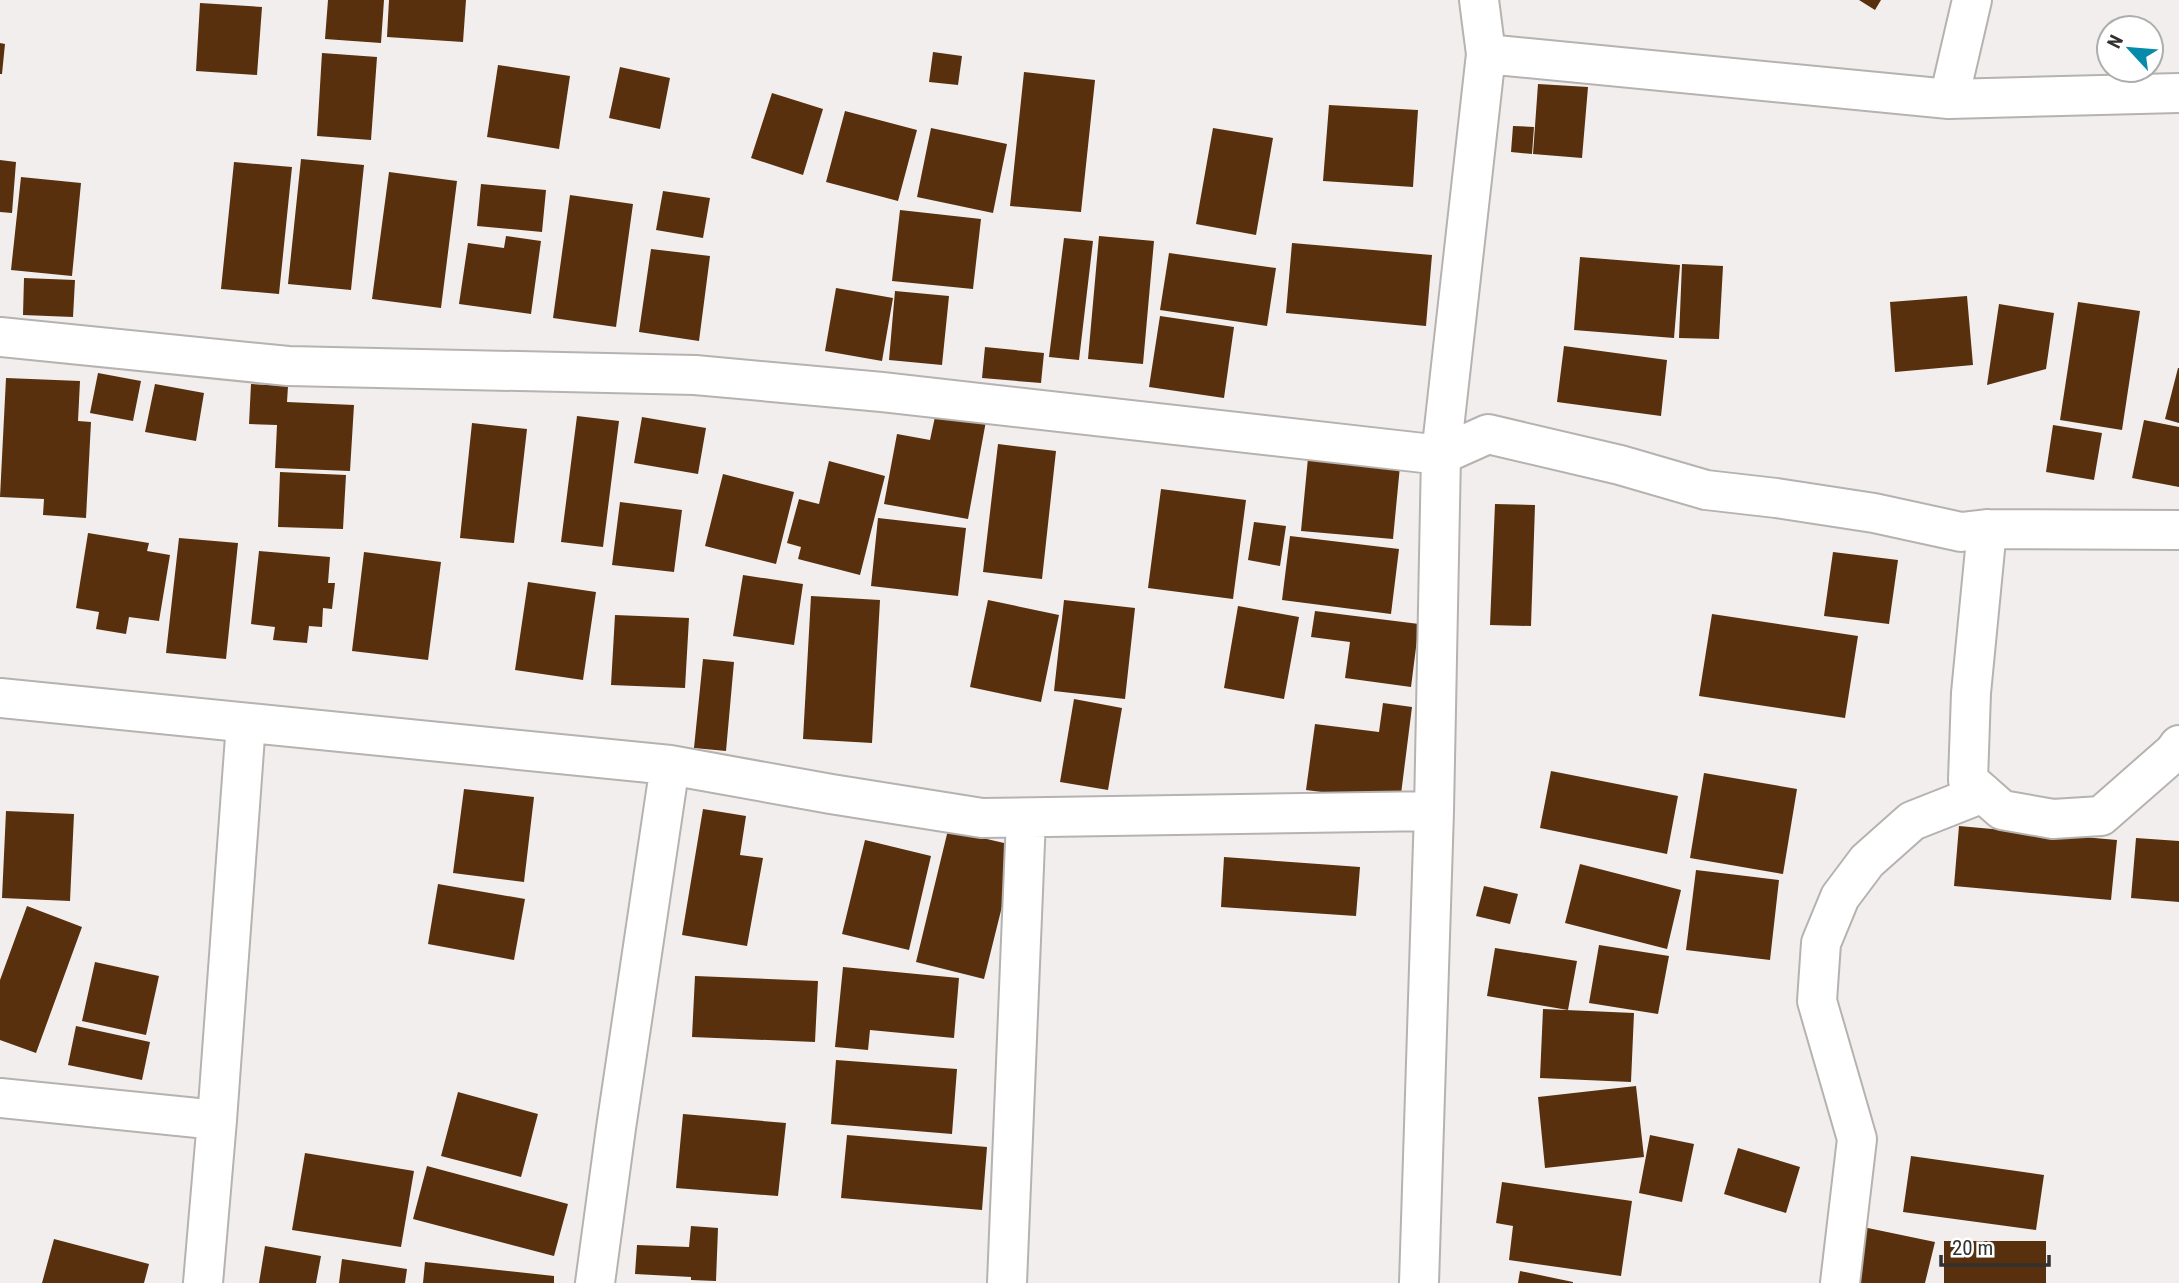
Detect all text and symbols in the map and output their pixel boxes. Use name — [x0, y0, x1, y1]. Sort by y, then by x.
north arrow — [2095, 14, 2165, 84]
text: N — [2102, 31, 2128, 52]
scale bar — [1941, 1224, 2050, 1268]
text: 20 m — [1952, 1236, 1993, 1260]

